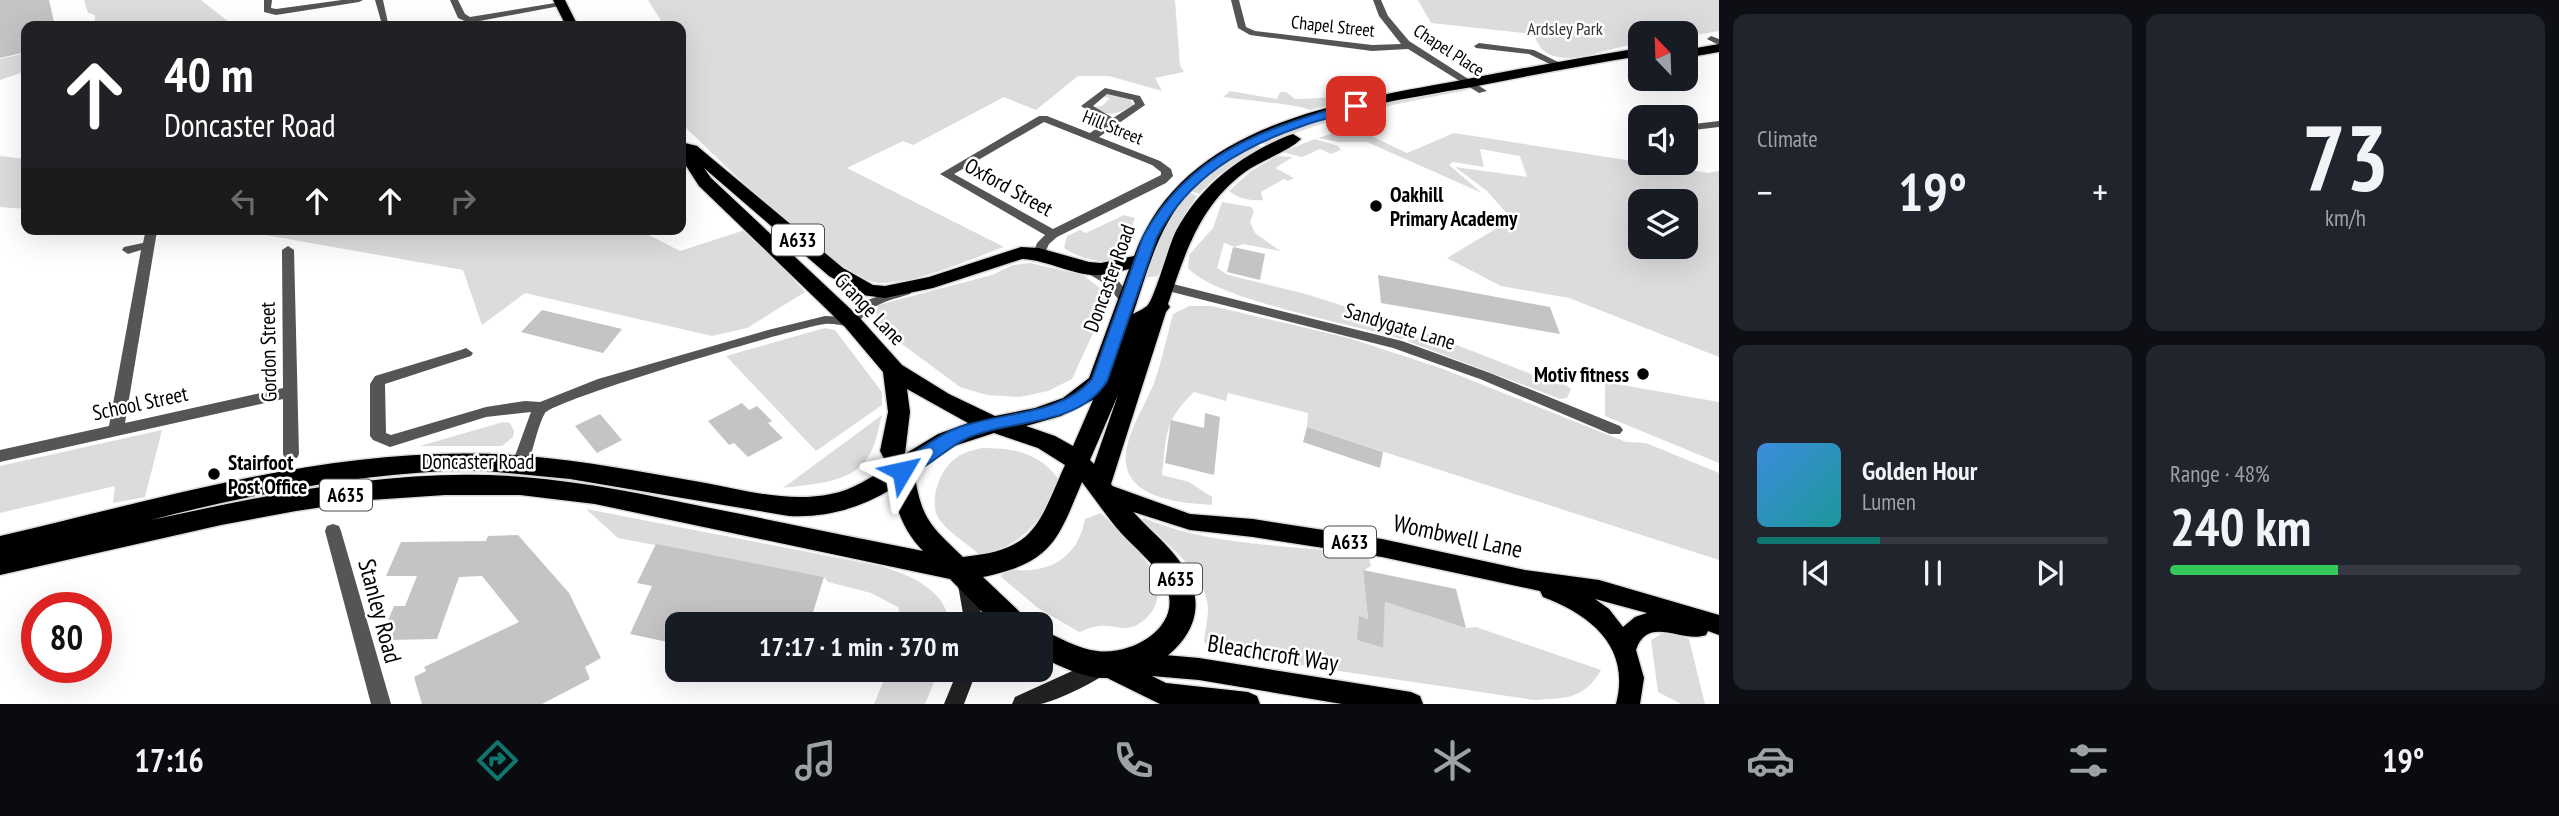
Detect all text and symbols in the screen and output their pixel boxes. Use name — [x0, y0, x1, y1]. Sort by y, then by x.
street label: Chapel Street — [1290, 10, 1376, 42]
park label: Ardsley Park — [1527, 17, 1603, 40]
street label: Chapel Place — [1409, 19, 1489, 81]
north arrow — [1628, 21, 1698, 91]
map controls — [1628, 21, 1698, 259]
text: 40 m — [164, 42, 253, 106]
icon: ahead — [49, 49, 140, 140]
pin — [1326, 76, 1386, 136]
icon: arrive — [1337, 87, 1375, 125]
text: 73 — [2302, 98, 2389, 216]
text: Doncaster Road — [164, 104, 336, 146]
street label: Hill Street — [1079, 105, 1147, 149]
button: sound — [1628, 105, 1698, 175]
text: Climate — [1757, 124, 1818, 153]
street label: Oxford Street — [960, 152, 1058, 222]
text: 19° — [1898, 158, 1967, 225]
text: − — [1757, 167, 1773, 216]
text: + — [2092, 167, 2108, 216]
place label: Oakhill Primary Academy — [1390, 181, 1518, 232]
icon: left — [225, 182, 263, 220]
icon: ahead — [298, 182, 336, 220]
icon: ahead — [371, 182, 409, 220]
icon: right — [444, 182, 482, 220]
button: layers — [1628, 189, 1698, 259]
marker: Oakhill Primary Academy — [1368, 198, 1384, 214]
text: km/h — [2325, 203, 2366, 232]
street label: Doncaster Road — [1077, 220, 1141, 336]
road number: A633 — [772, 224, 824, 256]
street label: Grange Lane — [829, 267, 911, 351]
street label: Sandygate Lane — [1341, 296, 1459, 356]
street label: Gordon Street — [254, 301, 282, 402]
place label: Motiv fitness — [1534, 361, 1629, 388]
marker: Motiv fitness — [1635, 366, 1651, 382]
street label: School Street — [90, 380, 190, 426]
position arrow — [865, 434, 939, 508]
street label: Doncaster Road — [422, 448, 534, 475]
place label: Stairfoot Post Office — [228, 449, 307, 500]
text: Golden Hour — [1862, 454, 1977, 487]
text: Range · 48% — [2170, 459, 2270, 488]
marker: Stairfoot Post Office — [206, 466, 222, 482]
road number: A635 — [320, 480, 372, 510]
text: Lumen — [1862, 487, 1916, 516]
text: 240 km — [2170, 493, 2311, 560]
street label: Wombwell Lane — [1391, 507, 1525, 565]
road number: A633 — [1324, 526, 1376, 558]
icon: previous — [1797, 554, 1835, 592]
icon: pause — [1914, 554, 1952, 592]
icon: next — [2031, 554, 2069, 592]
street label: Stanley Road — [351, 556, 409, 666]
road number: A635 — [1150, 564, 1202, 594]
speed limit sign: 80 — [21, 592, 112, 683]
street label: Bleachcroft Way — [1205, 627, 1341, 679]
text: 17:17 · 1 min · 370 m — [759, 630, 959, 663]
icon: directions — [473, 736, 522, 785]
icon: music — [791, 736, 840, 785]
icon: phone — [1109, 736, 1158, 785]
icon: climate — [1428, 736, 1477, 785]
icon: car — [1746, 736, 1795, 785]
icon: filters — [2064, 736, 2113, 785]
text: 17:16 — [135, 739, 204, 781]
text: 19° — [2382, 739, 2424, 781]

